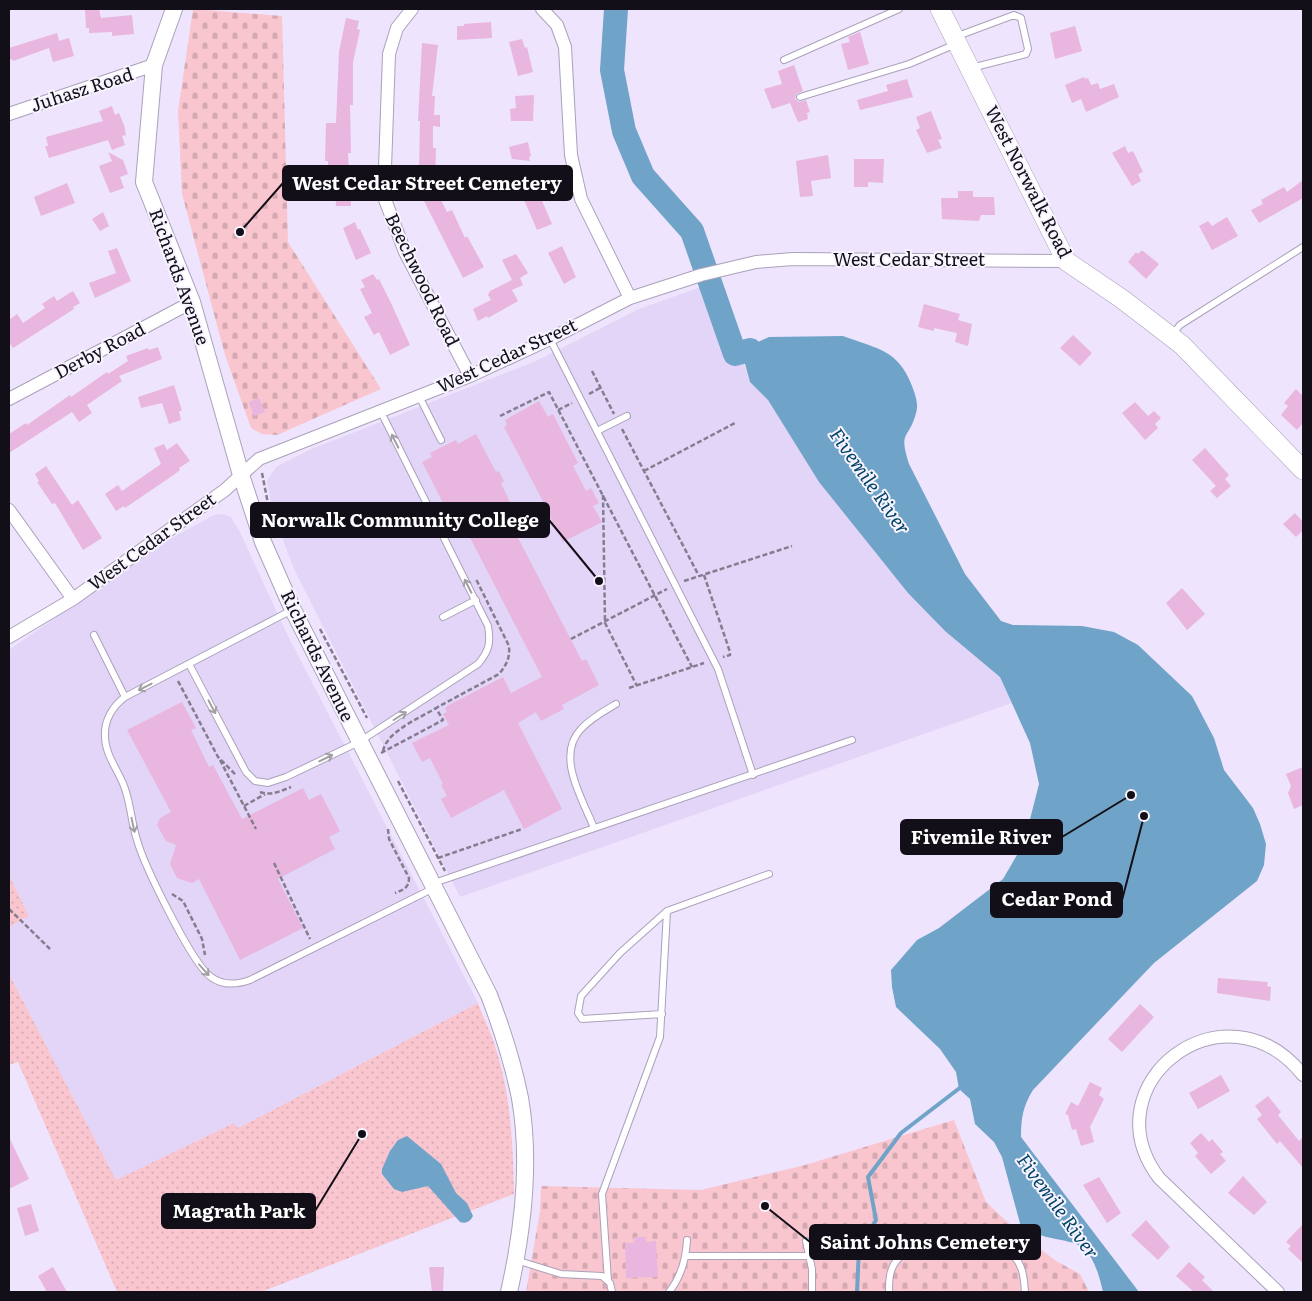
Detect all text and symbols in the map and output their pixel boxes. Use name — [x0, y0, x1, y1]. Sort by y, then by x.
street label: Juhasz Road — [27, 59, 136, 118]
street label: West Norwalk Road — [979, 100, 1080, 262]
callout: West Cedar Street Cemetery — [283, 166, 572, 200]
text: West Cedar Street Cemetery — [292, 168, 562, 196]
street label: Richards Avenue — [143, 204, 218, 349]
street label: Beechwood Road — [379, 208, 467, 351]
street label: West Cedar Street — [833, 245, 986, 272]
street label: West Cedar Street — [432, 310, 582, 399]
street label: Derby Road — [49, 314, 150, 385]
water label: Fivemile River — [824, 422, 918, 539]
one-way arrow — [390, 434, 399, 449]
street label: West Cedar Street — [82, 485, 221, 596]
callout: Norwalk Community College — [251, 503, 549, 537]
text: Norwalk Community College — [261, 505, 539, 533]
one-way arrow — [463, 579, 472, 594]
street label: Richards Avenue — [275, 585, 362, 726]
one-way arrow — [138, 682, 153, 692]
one-way arrow — [207, 700, 217, 714]
one-way arrow — [393, 710, 407, 720]
one-way arrow — [318, 753, 333, 762]
one-way arrow — [129, 816, 139, 832]
callout: Fivemile River — [901, 820, 1062, 854]
text: Fivemile River — [911, 822, 1052, 850]
callout: Cedar Pond — [991, 883, 1122, 917]
text: Cedar Pond — [1002, 884, 1113, 912]
one-way arrow — [198, 963, 210, 976]
water label: Fivemile River — [1011, 1147, 1107, 1264]
callout: Magrath Park — [162, 1194, 315, 1228]
text: Magrath Park — [173, 1196, 306, 1224]
callout: Saint Johns Cemetery — [810, 1225, 1040, 1259]
text: Saint Johns Cemetery — [820, 1227, 1030, 1255]

